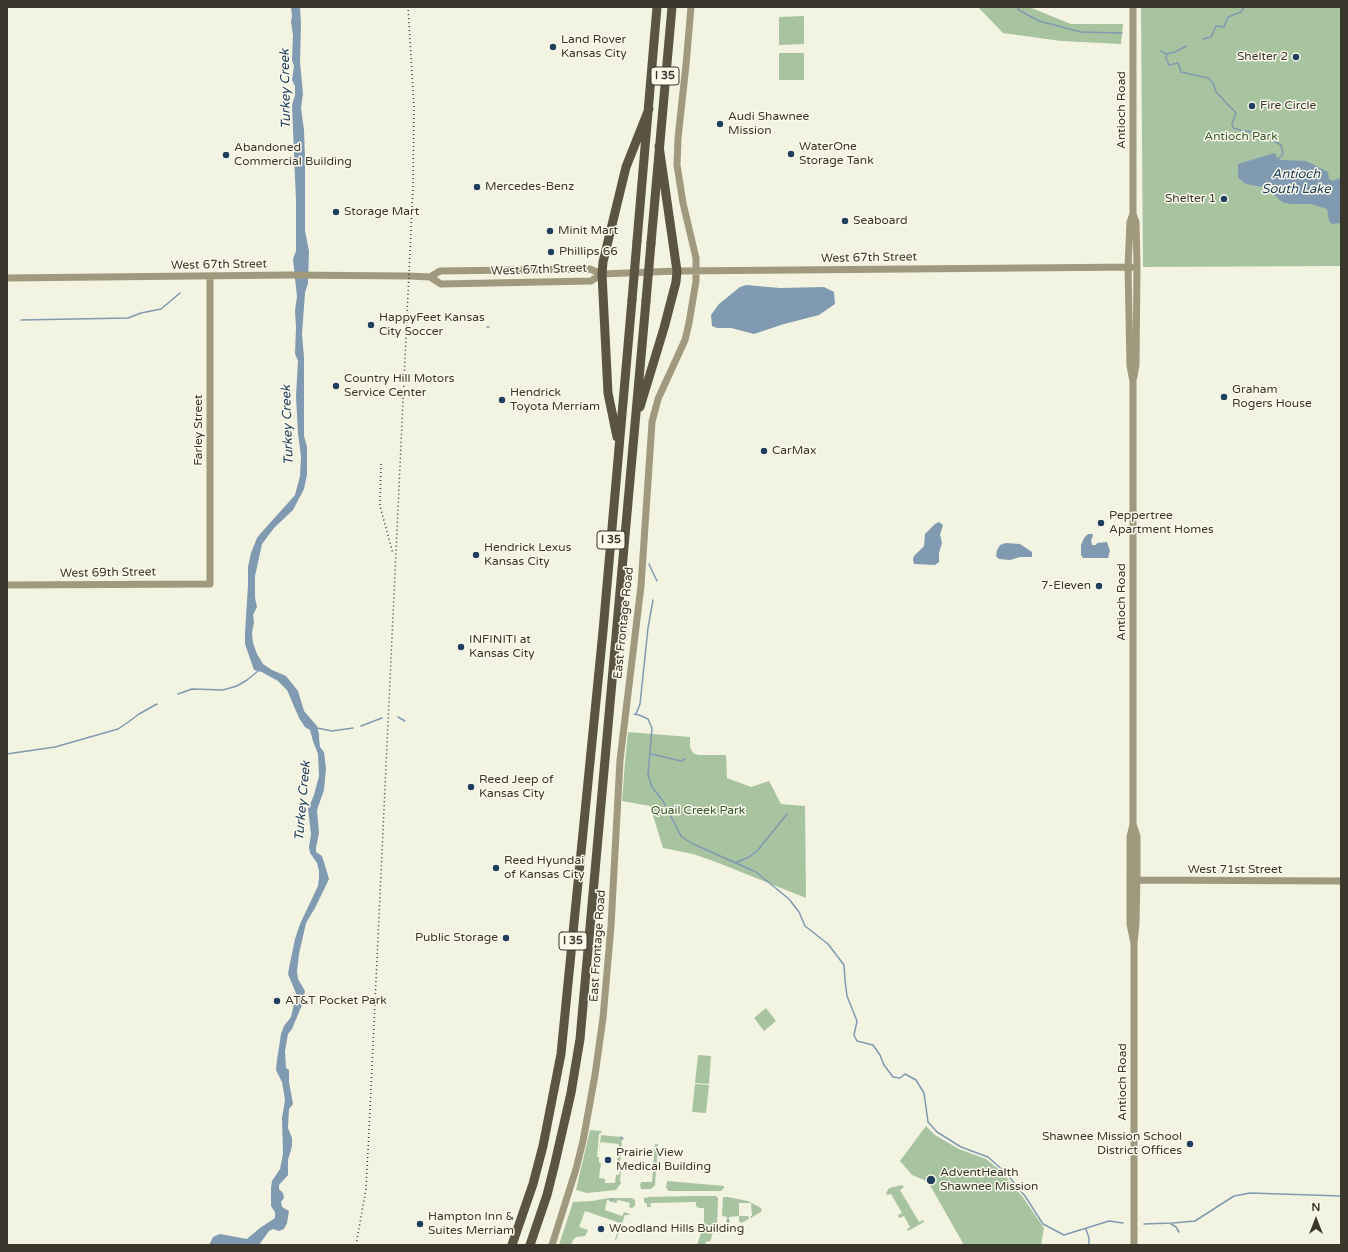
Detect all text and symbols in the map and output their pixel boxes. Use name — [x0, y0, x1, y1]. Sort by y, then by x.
place label: Land Rover Kansas City — [561, 33, 627, 61]
marker: Land Rover Kansas City — [548, 42, 558, 52]
water label: Turkey Creek — [278, 49, 294, 129]
place label: Shelter 2 — [1237, 50, 1288, 64]
marker: Shelter 2 — [1291, 52, 1301, 62]
road number: I 35 — [651, 67, 679, 85]
street label: Antioch Road — [1115, 71, 1129, 149]
place label: Fire Circle — [1260, 99, 1316, 113]
marker: Fire Circle — [1247, 101, 1257, 111]
place label: Audi Shawnee Mission — [728, 110, 809, 138]
marker: Audi Shawnee Mission — [715, 119, 725, 129]
park label: Antioch Park — [1204, 130, 1278, 144]
place label: WaterOne Storage Tank — [799, 140, 874, 168]
place label: Abandoned Commercial Building — [234, 141, 352, 169]
marker: WaterOne Storage Tank — [786, 149, 796, 159]
marker: Abandoned Commercial Building — [221, 150, 231, 160]
water label: Antioch South Lake — [1261, 167, 1331, 198]
place label: Mercedes-Benz — [485, 180, 574, 194]
marker: Mercedes-Benz — [472, 182, 482, 192]
place label: Shelter 1 — [1165, 192, 1216, 206]
marker: Shelter 1 — [1219, 194, 1229, 204]
place label: Storage Mart — [344, 205, 419, 219]
marker: Storage Mart — [331, 207, 341, 217]
place label: Seaboard — [853, 214, 908, 228]
marker: Seaboard — [840, 216, 850, 226]
place label: Minit Mart — [558, 224, 618, 238]
marker: Minit Mart — [545, 226, 555, 236]
place label: Phillips 66 — [559, 245, 618, 259]
marker: Phillips 66 — [546, 247, 556, 257]
street label: West 67th Street — [821, 250, 917, 266]
street label: West 67th Street — [171, 257, 267, 273]
street label: West 67th Street — [491, 261, 587, 279]
place label: HappyFeet Kansas City Soccer — [379, 311, 485, 339]
marker: HappyFeet Kansas City Soccer — [366, 320, 376, 330]
place label: Country Hill Motors Service Center — [344, 372, 455, 400]
marker: Country Hill Motors Service Center — [331, 381, 341, 391]
place label: Graham Rogers House — [1232, 383, 1312, 411]
water label: Turkey Creek — [279, 385, 297, 465]
place label: Hendrick Toyota Merriam — [510, 386, 600, 414]
marker: Graham Rogers House — [1219, 392, 1229, 402]
street label: Farley Street — [192, 394, 206, 466]
marker: Hendrick Toyota Merriam — [497, 395, 507, 405]
place label: CarMax — [772, 444, 817, 458]
marker: CarMax — [759, 446, 769, 456]
place label: Peppertree Apartment Homes — [1109, 509, 1214, 537]
marker: Peppertree Apartment Homes — [1096, 518, 1106, 528]
road number: I 35 — [597, 531, 625, 549]
place label: Hendrick Lexus Kansas City — [484, 541, 571, 569]
marker: Hendrick Lexus Kansas City — [471, 550, 481, 560]
street label: Antioch Road — [1115, 563, 1129, 641]
street label: West 69th Street — [60, 565, 156, 581]
street label: East Frontage Road — [611, 566, 637, 680]
place label: 7-Eleven — [1041, 579, 1091, 593]
marker: 7-Eleven — [1094, 581, 1104, 591]
place label: INFINITI at Kansas City — [469, 633, 535, 661]
marker: INFINITI at Kansas City — [456, 642, 466, 652]
water label: Turkey Creek — [292, 760, 314, 842]
place label: Reed Jeep of Kansas City — [479, 773, 554, 801]
marker: Reed Jeep of Kansas City — [466, 782, 476, 792]
park label: Quail Creek Park — [651, 804, 745, 818]
place label: Reed Hyundai of Kansas City — [504, 854, 585, 882]
marker: Reed Hyundai of Kansas City — [491, 863, 501, 873]
street label: West 71st Street — [1188, 863, 1282, 877]
street label: East Frontage Road — [587, 889, 609, 1003]
place label: Public Storage — [415, 931, 498, 945]
road number: I 35 — [559, 932, 587, 950]
marker: Public Storage — [501, 933, 511, 943]
place label: AT&T Pocket Park — [285, 994, 387, 1008]
marker: AT&T Pocket Park — [272, 996, 282, 1006]
street label: Antioch Road — [1116, 1043, 1130, 1121]
place label: Shawnee Mission School District Offices — [1042, 1130, 1182, 1158]
marker: Shawnee Mission School District Offices — [1185, 1139, 1195, 1149]
place label: Prairie View Medical Building — [616, 1146, 711, 1174]
marker: Prairie View Medical Building — [603, 1155, 613, 1165]
place label: AdventHealth Shawnee Mission — [940, 1166, 1038, 1194]
marker: AdventHealth Shawnee Mission — [925, 1174, 937, 1186]
north arrow — [1296, 1200, 1336, 1240]
text: N — [1312, 1201, 1320, 1214]
place label: Hampton Inn & Suites Merriam — [428, 1210, 514, 1238]
marker: Hampton Inn & Suites Merriam — [415, 1219, 425, 1229]
place label: Woodland Hills Building — [609, 1222, 744, 1236]
marker: Woodland Hills Building — [596, 1224, 606, 1234]

